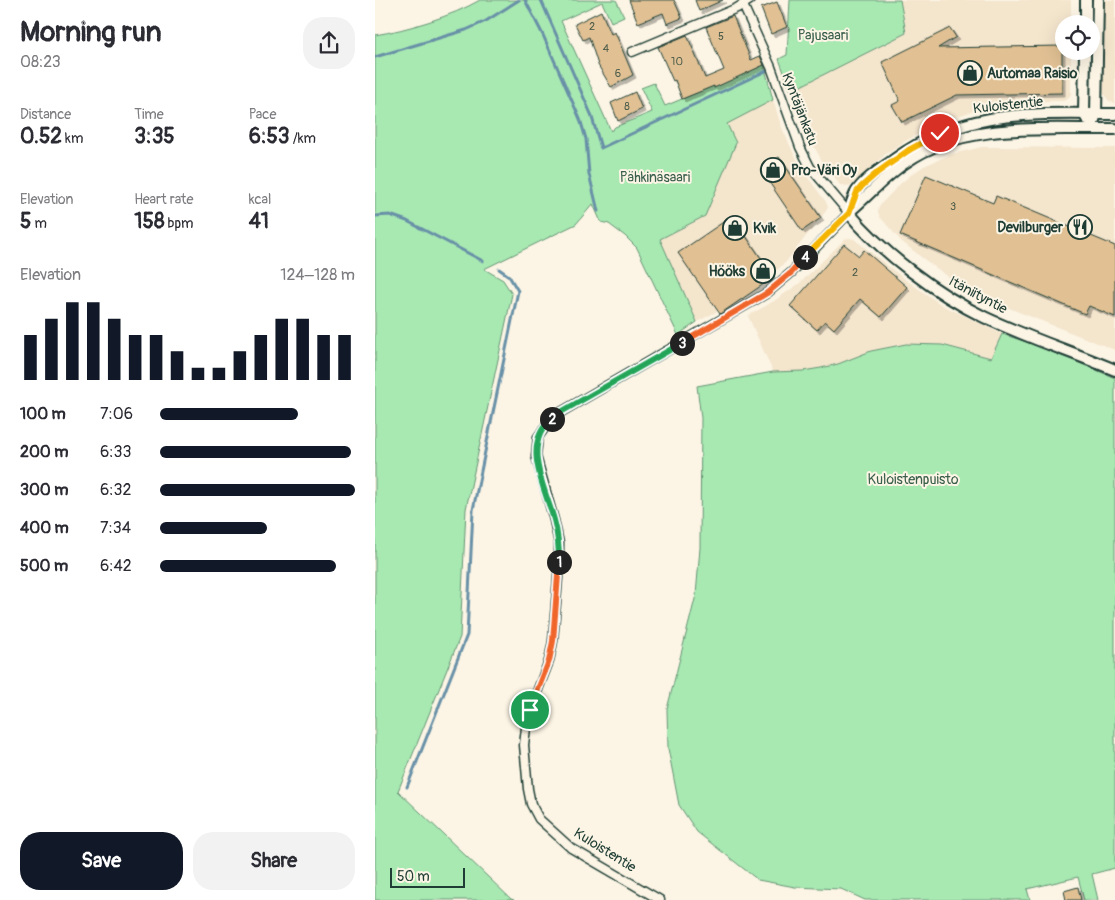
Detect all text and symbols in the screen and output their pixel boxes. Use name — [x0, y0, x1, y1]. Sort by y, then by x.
text: Morning run — [20, 15, 162, 50]
map controls — [1055, 15, 1100, 60]
button: locate — [1055, 15, 1100, 60]
button: share — [303, 17, 355, 69]
house number: 2 — [589, 20, 595, 33]
park label: Pajusaari — [798, 27, 849, 44]
house number: 5 — [718, 30, 724, 43]
house number: 4 — [603, 42, 610, 55]
text: 08:23 — [20, 52, 61, 72]
house number: 10 — [671, 55, 683, 68]
shop icon: Automaa Raisio — [957, 60, 983, 86]
place label: Automaa Raisio — [987, 65, 1078, 82]
house number: 6 — [615, 67, 621, 80]
street label: Kyntäjänkatu — [778, 70, 822, 148]
street label: Kuloistentie — [972, 93, 1044, 117]
house number: 8 — [624, 100, 630, 113]
text: Distance — [20, 106, 71, 123]
text: Time — [134, 106, 164, 123]
text: Pace — [249, 106, 276, 123]
pin — [919, 112, 961, 154]
icon: check — [926, 119, 954, 147]
text: 0.52 — [20, 123, 62, 150]
text: 3:35 — [134, 123, 175, 150]
text: 6:53 — [249, 123, 290, 150]
text: km — [62, 130, 83, 147]
text: /km — [290, 130, 316, 147]
shop icon: Pro-Väri Oy — [760, 157, 786, 183]
place label: Pro-Väri Oy — [791, 162, 857, 179]
park label: Pähkinäsaari — [620, 169, 691, 186]
text: Elevation — [20, 191, 73, 208]
text: Heart rate — [134, 191, 193, 208]
text: kcal — [249, 191, 271, 208]
house number: 3 — [950, 200, 956, 213]
text: 5 — [20, 208, 31, 235]
text: 158 — [134, 208, 165, 235]
text: 41 — [249, 208, 269, 235]
restaurant icon: Devilburger — [1067, 214, 1093, 240]
text: m — [31, 215, 47, 232]
text: bpm — [165, 215, 193, 232]
shop icon: Kvik — [722, 215, 748, 241]
place label: Devilburger — [997, 219, 1064, 236]
place label: Kvik — [753, 220, 776, 237]
pin: 4 — [793, 244, 817, 270]
text: 4 — [801, 249, 810, 266]
shop icon: Hööks — [750, 258, 776, 284]
place label: Hööks — [709, 263, 746, 280]
text: Elevation — [20, 265, 81, 285]
text: 124–128 m — [280, 265, 355, 285]
house number: 2 — [852, 266, 858, 279]
street label: Itäniityntie — [946, 273, 1010, 317]
pin: 3 — [669, 330, 695, 356]
text: 3 — [679, 335, 686, 352]
text: 100 m — [20, 404, 66, 424]
text: 7:06 — [100, 404, 133, 424]
pin: 2 — [539, 406, 565, 432]
text: 2 — [549, 411, 556, 428]
text: 200 m — [20, 442, 68, 462]
text: 6:33 — [100, 442, 131, 462]
park label: Kuloistenpuisto — [868, 471, 959, 488]
text: 300 m — [20, 480, 68, 500]
text: 6:32 — [100, 480, 131, 500]
text: 400 m — [20, 518, 69, 538]
text: 7:34 — [100, 518, 131, 538]
pin: 1 — [547, 550, 571, 574]
text: 1 — [557, 554, 562, 571]
text: 500 m — [20, 556, 68, 576]
text: 6:42 — [100, 556, 132, 576]
pin — [509, 689, 551, 731]
icon: arrive — [516, 696, 544, 724]
street label: Kuloistentie — [571, 824, 639, 876]
button: Save — [20, 832, 183, 890]
button: Share — [193, 832, 355, 890]
scale bar — [390, 865, 465, 888]
text: 50 m — [397, 868, 430, 885]

